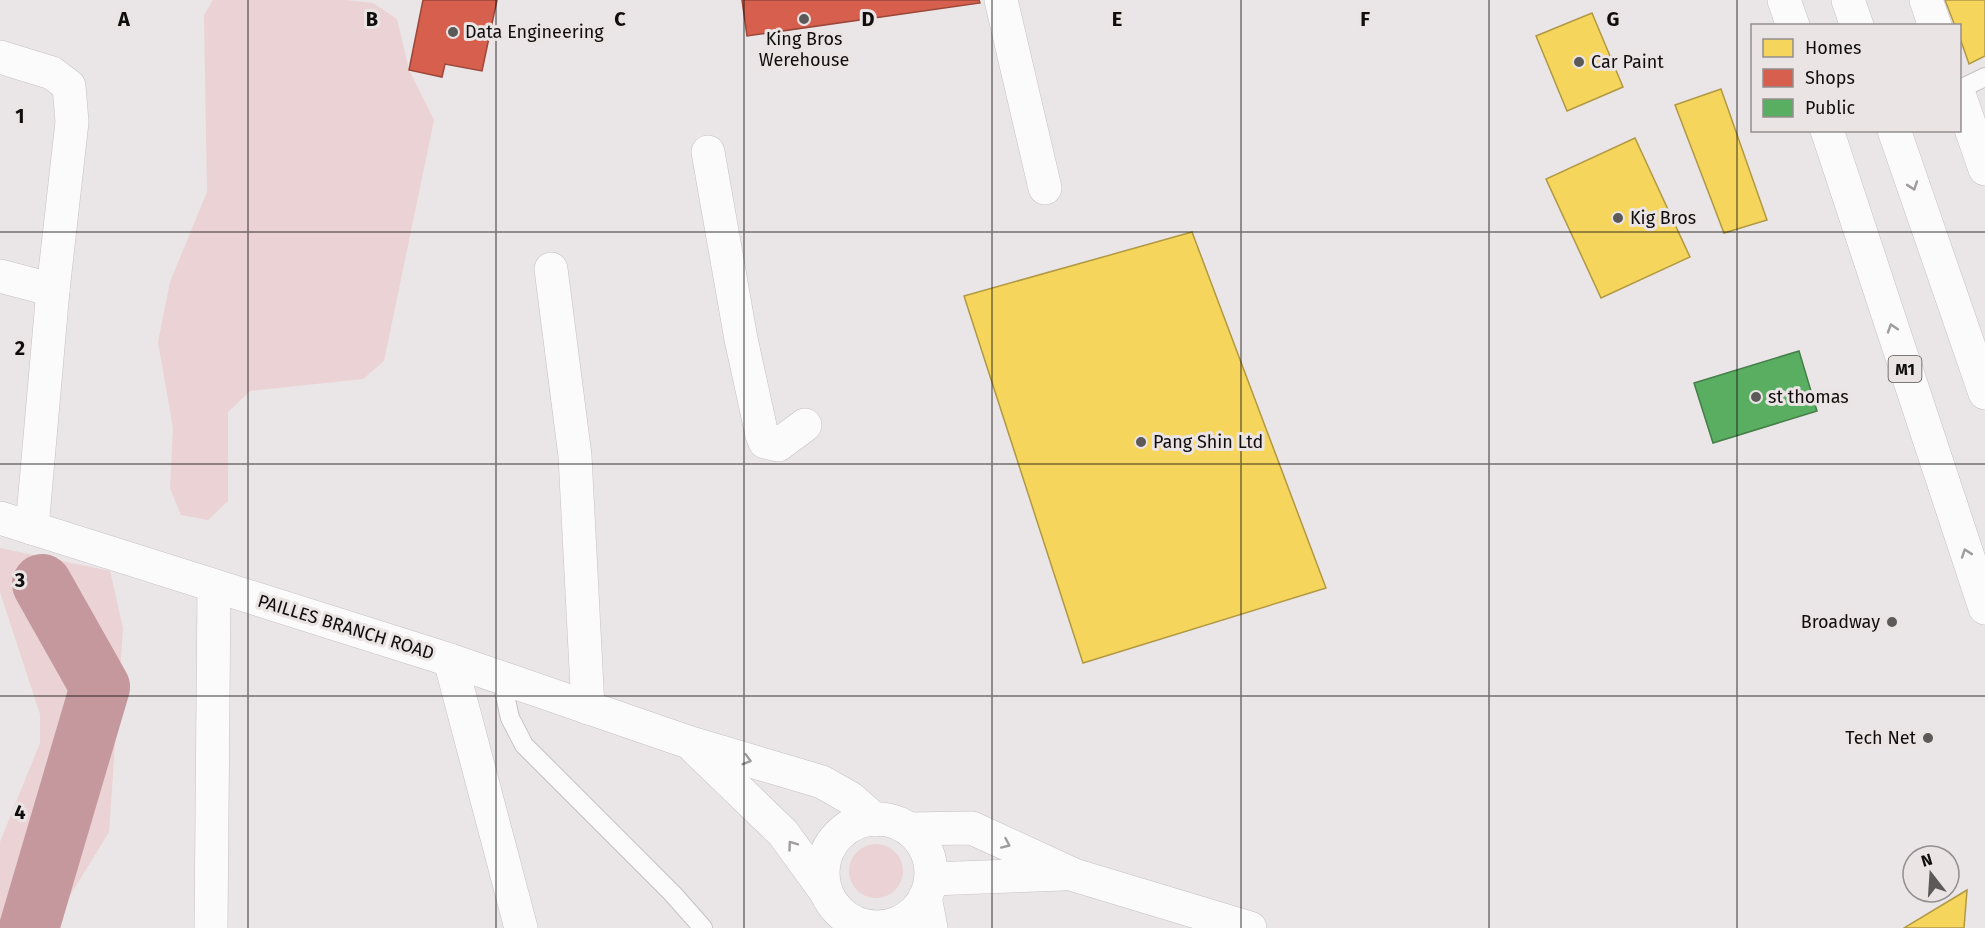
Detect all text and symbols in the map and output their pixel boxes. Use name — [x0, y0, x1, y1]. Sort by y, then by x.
text: A — [117, 7, 131, 31]
text: B — [366, 7, 378, 31]
text: C — [614, 7, 626, 31]
text: D — [861, 7, 875, 31]
text: E — [1112, 7, 1122, 31]
text: F — [1360, 7, 1370, 31]
text: G — [1607, 7, 1619, 31]
marker: King Bros Werehouse — [797, 12, 811, 26]
place label: Data Engineering — [465, 21, 604, 43]
legend — [1751, 24, 1961, 132]
marker: Data Engineering — [446, 25, 460, 39]
place label: King Bros Werehouse — [759, 28, 849, 71]
text: Homes — [1805, 37, 1861, 59]
place label: Car Paint — [1591, 51, 1664, 73]
marker: Car Paint — [1572, 55, 1586, 69]
text: Shops — [1805, 67, 1855, 89]
text: Public — [1805, 97, 1855, 119]
text: 1 — [15, 104, 25, 128]
one-way arrow — [1905, 180, 1918, 191]
place label: Kig Bros — [1630, 207, 1696, 229]
marker: Kig Bros — [1611, 211, 1625, 225]
one-way arrow — [1886, 323, 1899, 334]
text: 2 — [15, 336, 25, 360]
road number: M1 — [1888, 356, 1922, 382]
place label: st thomas — [1768, 386, 1849, 408]
marker: st thomas — [1749, 390, 1763, 404]
place label: Pang Shin Ltd — [1153, 431, 1263, 453]
marker: Pang Shin Ltd — [1134, 435, 1148, 449]
one-way arrow — [1961, 548, 1973, 559]
text: 3 — [14, 568, 25, 592]
street label: PAILLES BRANCH ROAD — [255, 590, 437, 664]
place label: Broadway — [1801, 611, 1880, 633]
marker: Broadway — [1885, 615, 1899, 629]
place label: Tech Net — [1845, 727, 1916, 749]
marker: Tech Net — [1921, 731, 1935, 745]
one-way arrow — [741, 753, 752, 765]
text: 4 — [14, 800, 26, 824]
one-way arrow — [1000, 836, 1011, 848]
one-way arrow — [788, 840, 799, 851]
north arrow — [1901, 844, 1961, 904]
text: N — [1919, 849, 1935, 871]

